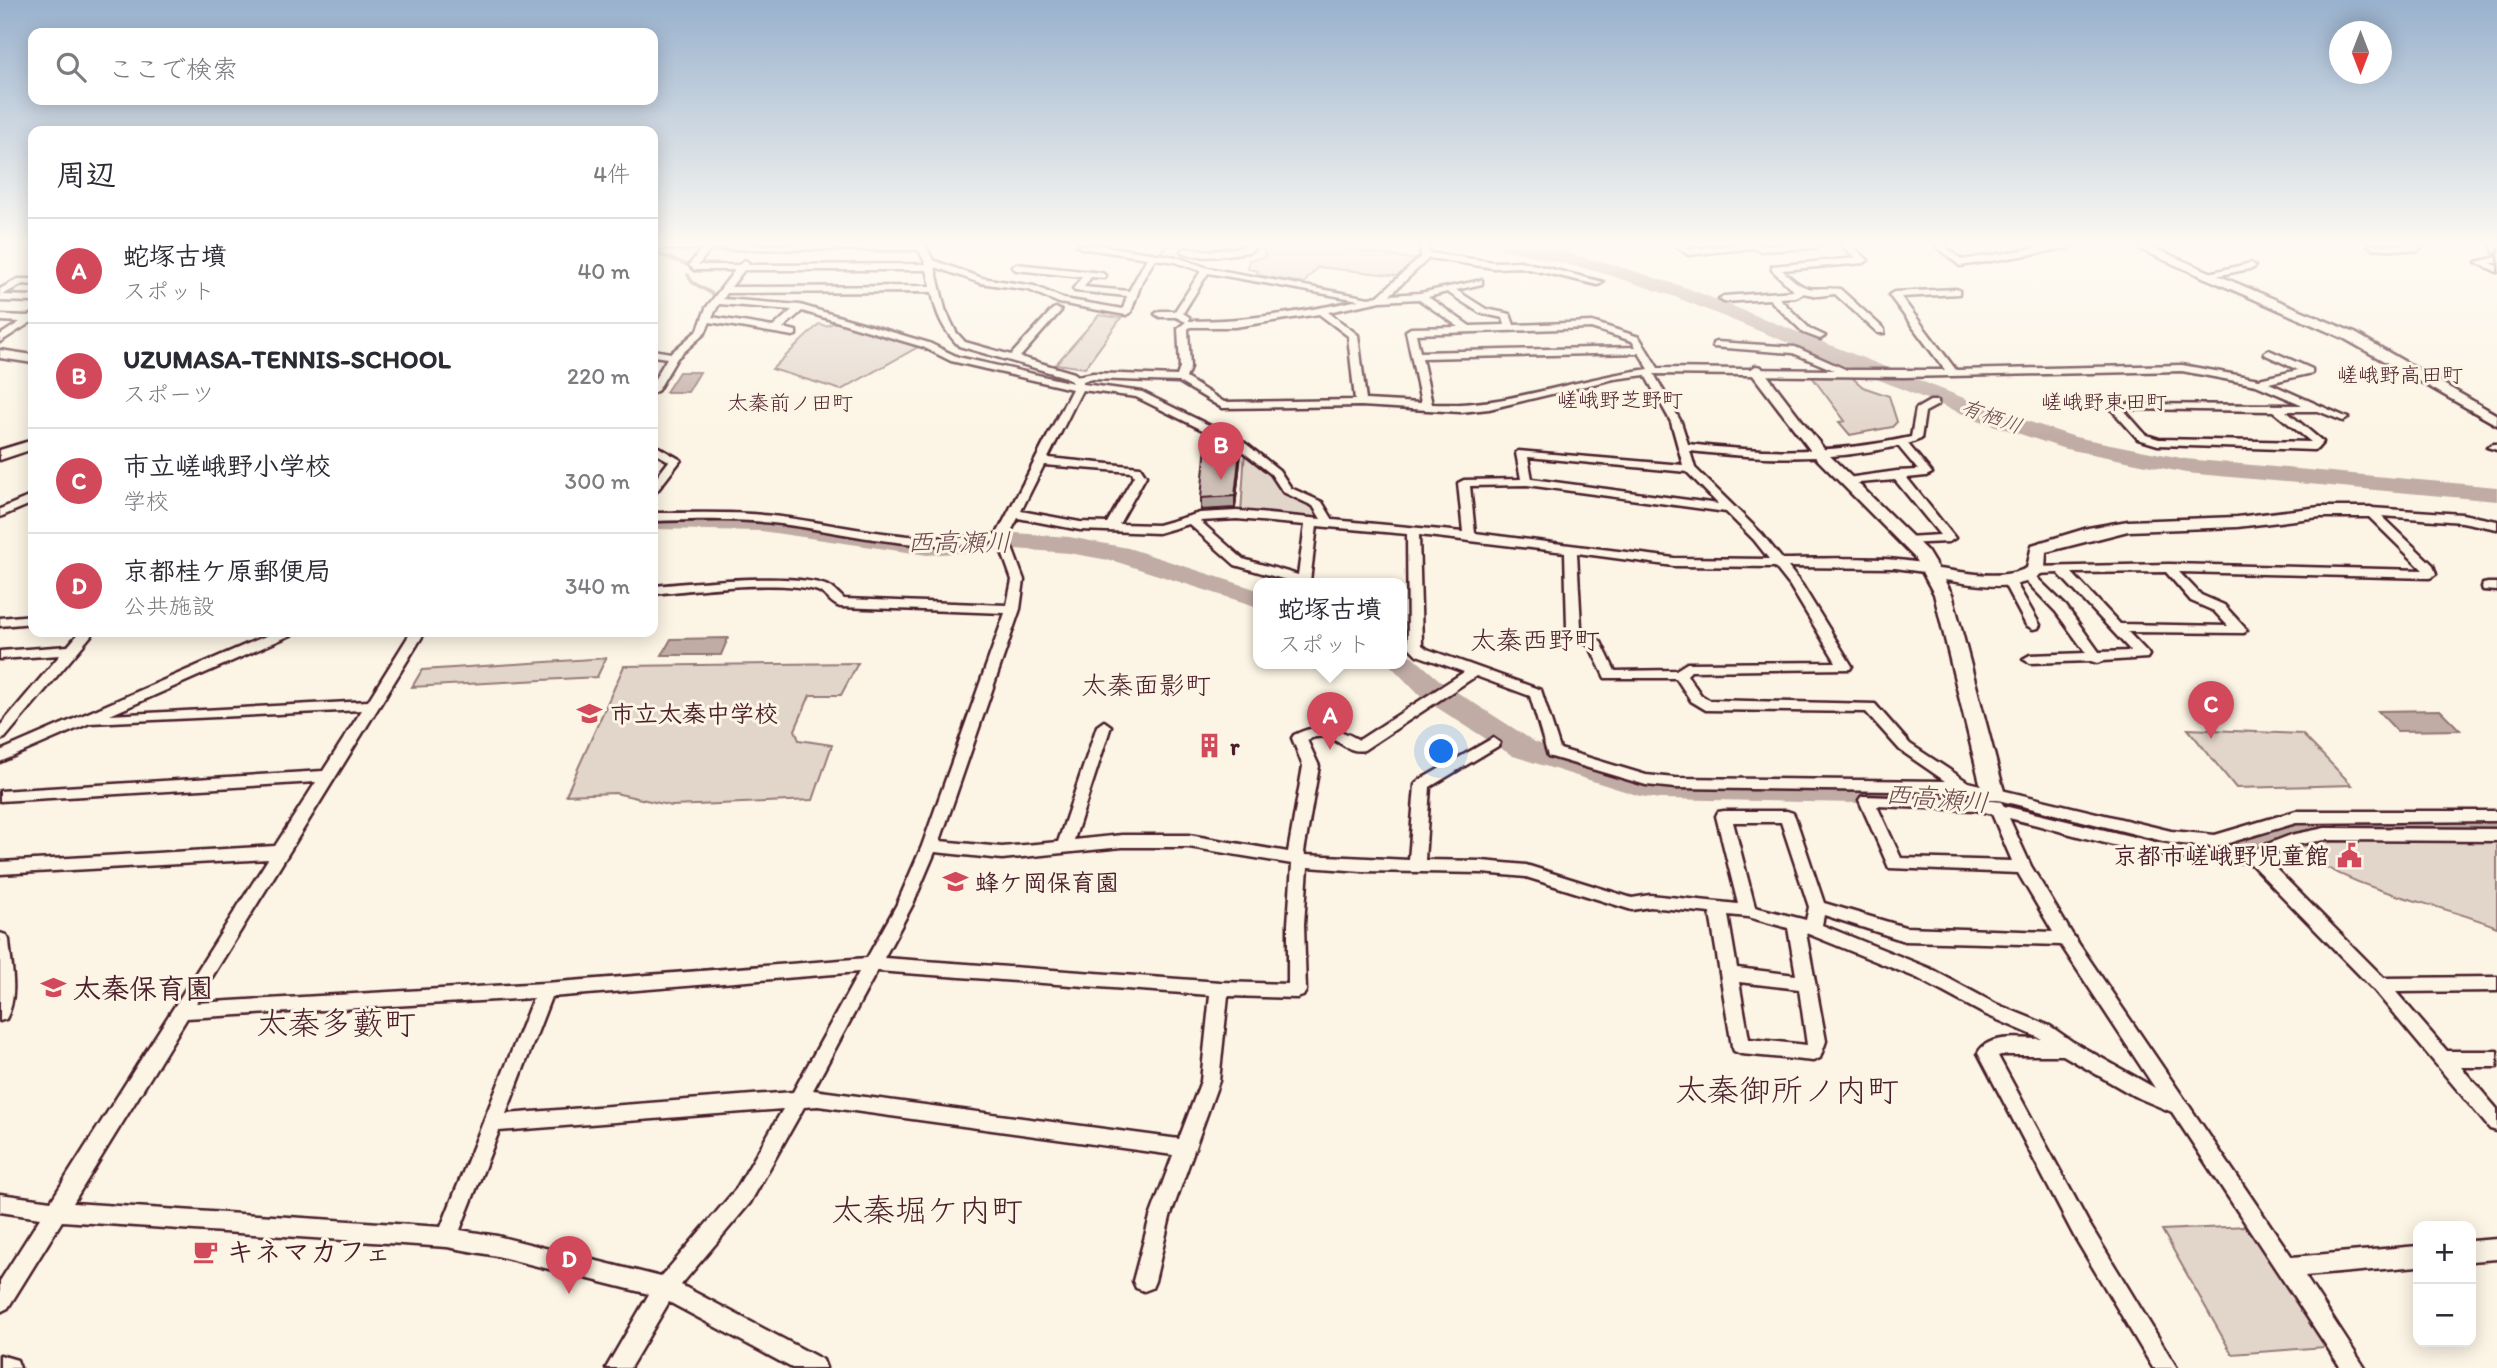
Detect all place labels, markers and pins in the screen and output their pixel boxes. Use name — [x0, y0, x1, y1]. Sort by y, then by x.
pin: B — [1198, 422, 1244, 480]
pin: C — [2188, 681, 2234, 739]
pin: A — [1307, 692, 1353, 750]
school or university icon: 市立太秦中学校 — [576, 699, 604, 727]
place label: 市立太秦中学校 — [610, 699, 778, 728]
building icon: r — [1196, 732, 1224, 760]
place label: r — [1230, 732, 1240, 761]
place label: 京都市嵯峨野児童館 — [2113, 841, 2329, 870]
public building icon: 京都市嵯峨野児童館 — [2335, 841, 2363, 869]
school or university icon: 蜂ケ岡保育園 — [941, 868, 969, 896]
place label: 蜂ケ岡保育園 — [975, 868, 1119, 897]
place label: 太秦保育園 — [73, 971, 213, 1005]
school or university icon: 太秦保育園 — [39, 974, 67, 1002]
place label: キネマカフェ — [226, 1234, 392, 1268]
pin: D — [546, 1236, 592, 1294]
cafe icon: キネマカフェ — [192, 1237, 220, 1265]

